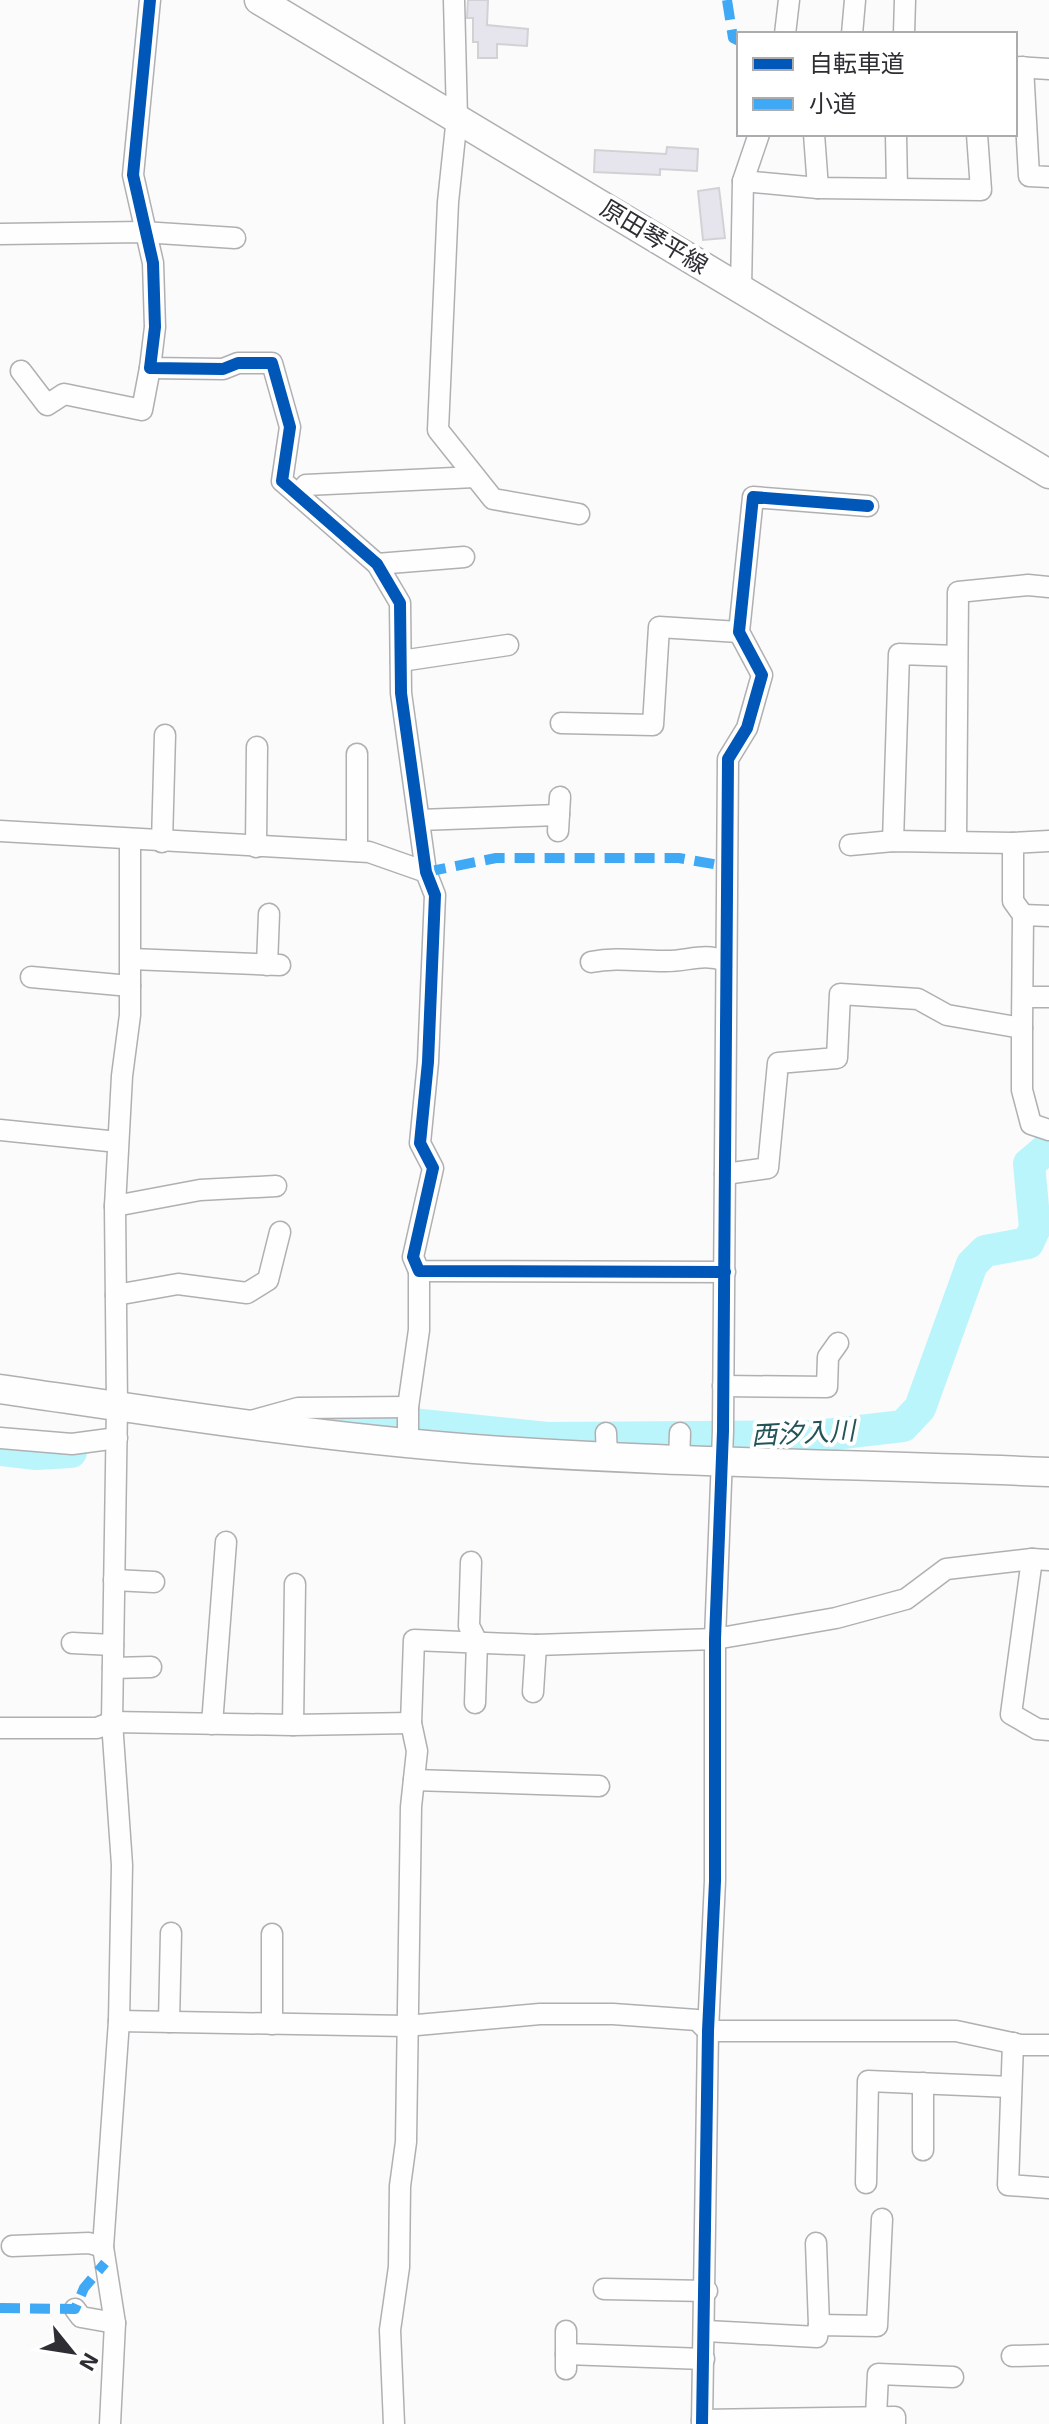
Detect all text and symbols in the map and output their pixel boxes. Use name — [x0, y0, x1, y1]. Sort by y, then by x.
legend — [737, 32, 1017, 136]
text: 自転車道 — [809, 48, 905, 77]
text: 小道 — [809, 88, 857, 117]
street label: 原田琴平線 — [596, 192, 714, 279]
water label: 西汐入川 — [750, 1413, 859, 1450]
north arrow — [32, 2312, 112, 2392]
text: N — [75, 2349, 105, 2376]

